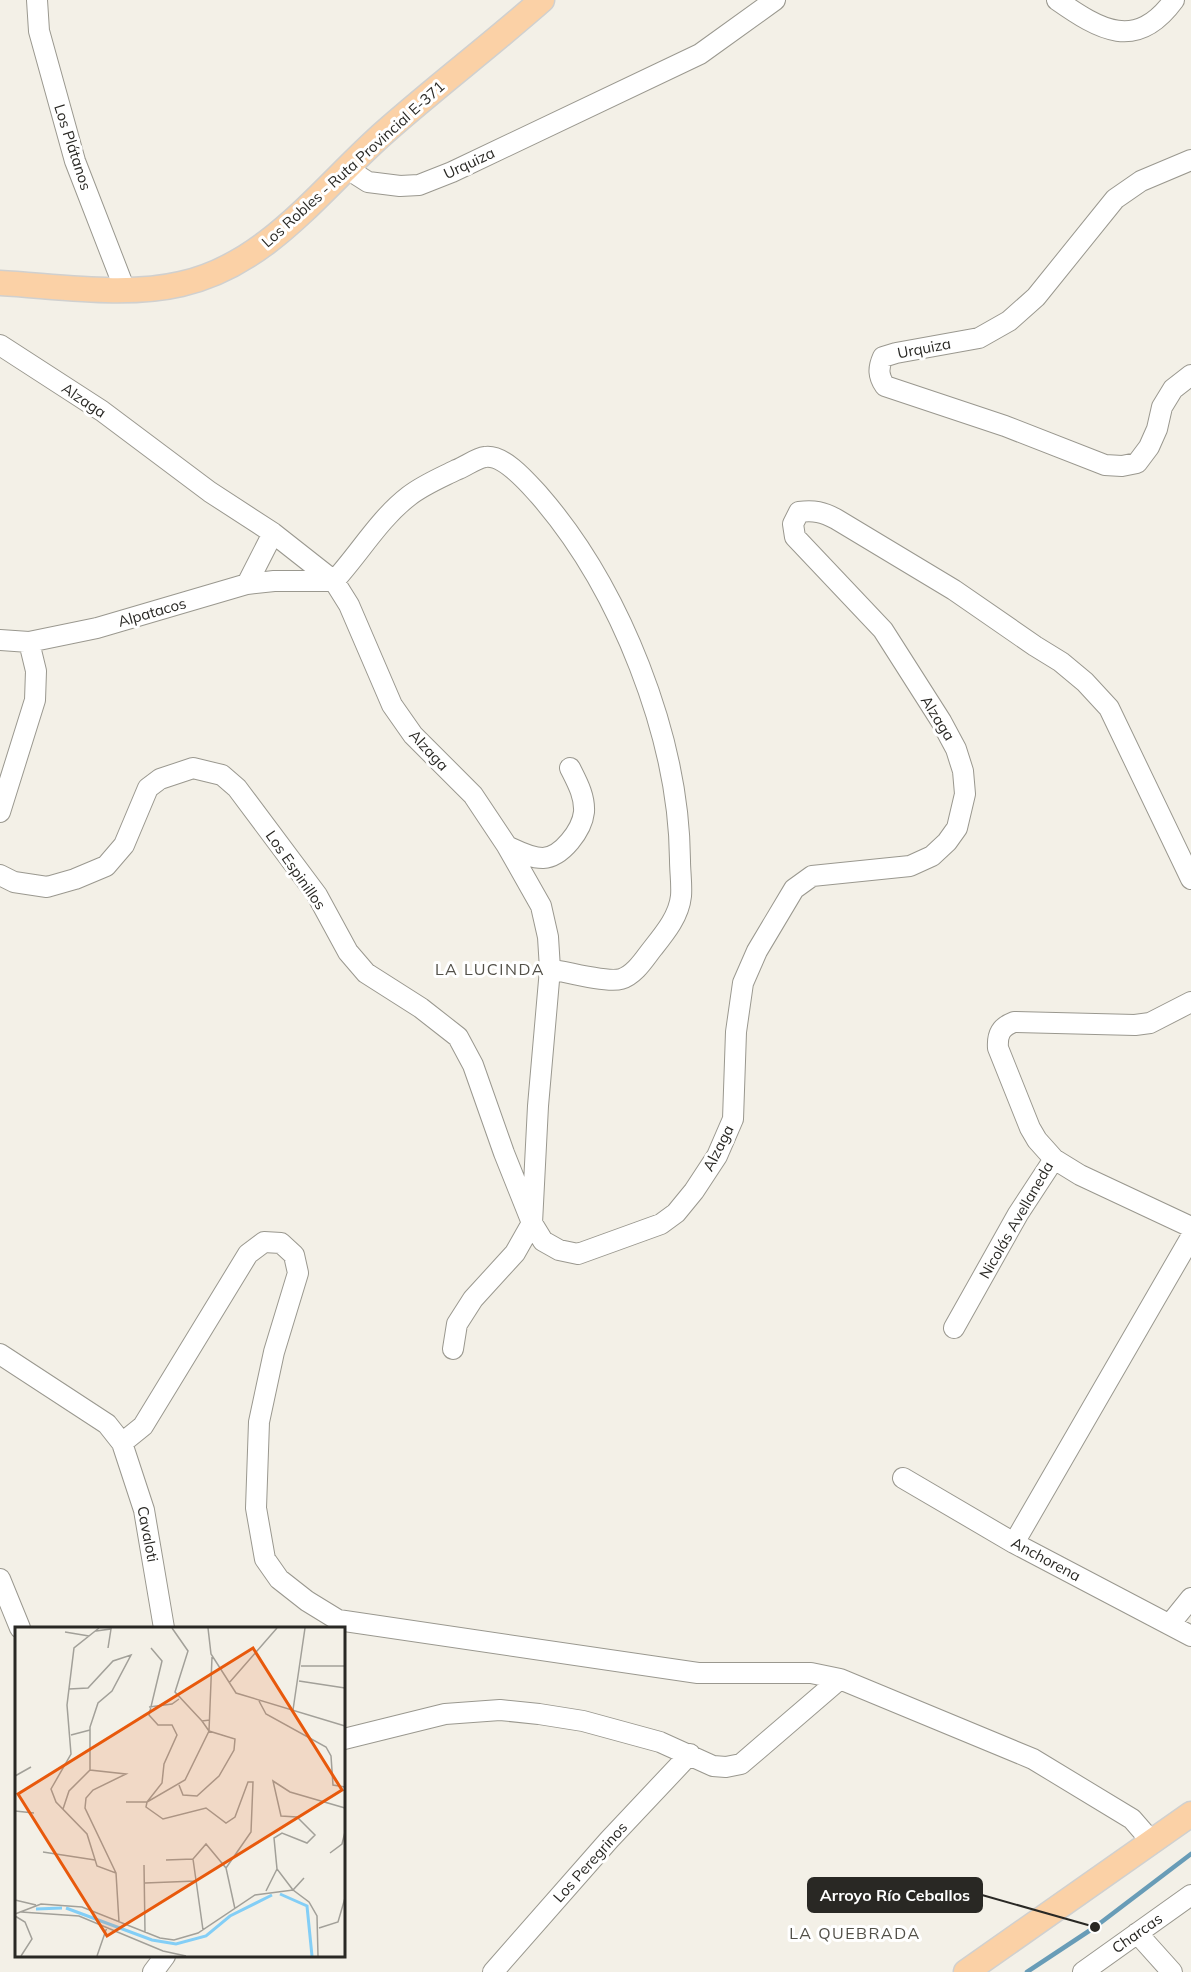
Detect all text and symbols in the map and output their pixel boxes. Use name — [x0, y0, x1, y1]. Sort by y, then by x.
street label: Los Robles - Ruta Provincial E-371 — [258, 77, 448, 251]
street label: Los Plátanos — [50, 102, 96, 192]
street label: Urquiza — [440, 143, 498, 183]
street label: Urquiza — [896, 334, 952, 362]
street label: Alzaga — [58, 378, 110, 422]
street label: Alpatacos — [116, 593, 188, 631]
street label: Alzaga — [917, 692, 959, 744]
street label: Alzaga — [405, 725, 453, 775]
street label: Los Espinillos — [262, 827, 330, 913]
district label: LA LUCINDA — [435, 959, 545, 979]
street label: Alzaga — [698, 1122, 738, 1174]
street label: Nicolás Avellaneda — [975, 1158, 1057, 1282]
street label: Cavaloti — [133, 1504, 163, 1564]
street label: Anchorena — [1008, 1533, 1084, 1585]
inset map — [15, 1627, 345, 1957]
street label: Los Peregrinos — [549, 1818, 631, 1906]
callout: Arroyo Río Ceballos — [808, 1878, 982, 1912]
text: Arroyo Río Ceballos — [820, 1885, 970, 1905]
street label: Charcas — [1108, 1909, 1166, 1957]
district label: LA QUEBRADA — [789, 1923, 921, 1943]

